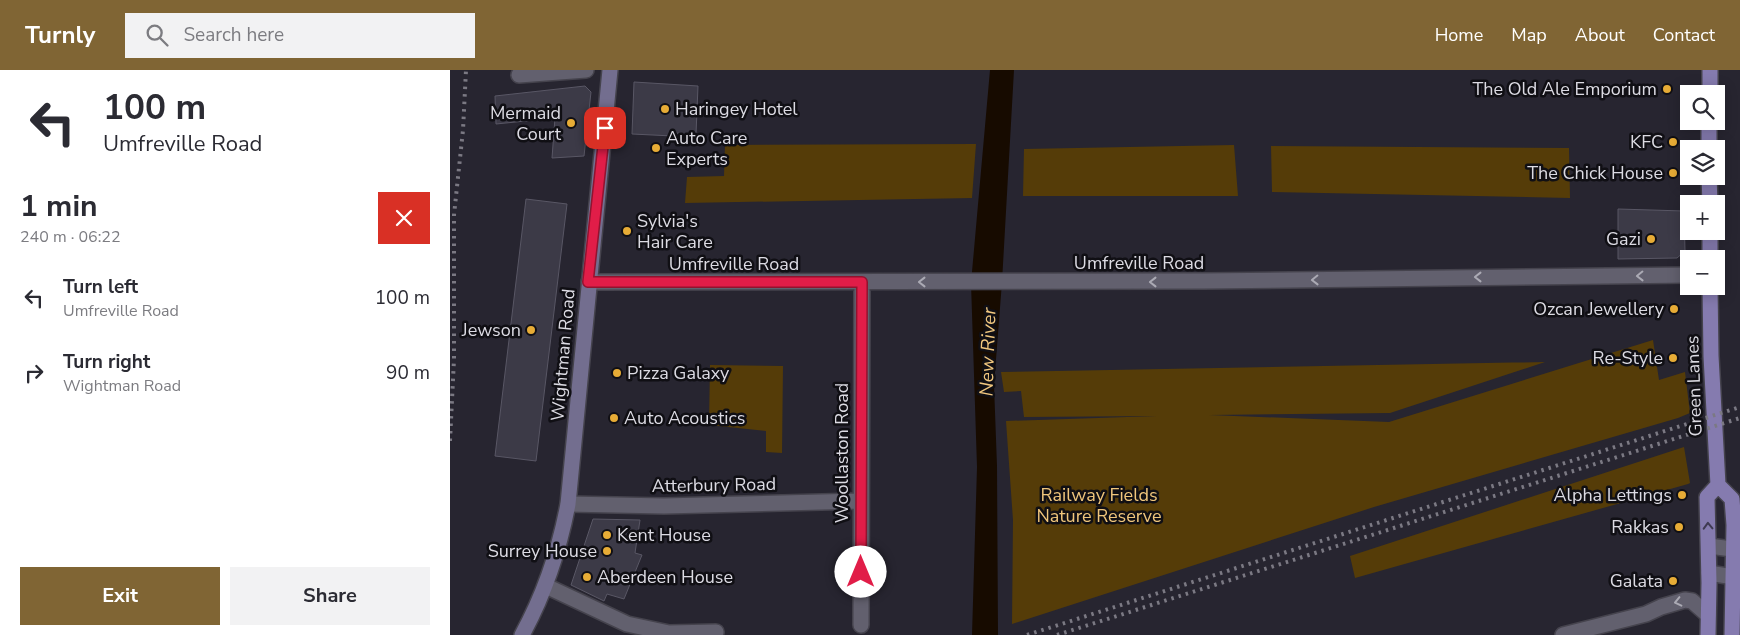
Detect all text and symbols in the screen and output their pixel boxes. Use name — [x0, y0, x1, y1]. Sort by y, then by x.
search box — [125, 13, 475, 58]
text: Turnly — [25, 19, 95, 51]
icon: search — [143, 21, 171, 49]
text: Search here — [183, 22, 284, 48]
text: Home — [1435, 23, 1483, 47]
text: Map — [1511, 23, 1547, 47]
text: About — [1575, 23, 1625, 47]
text: Contact — [1653, 23, 1715, 47]
place label: The Old Ale Emporium — [1472, 77, 1657, 101]
marker: The Old Ale Emporium — [1661, 83, 1673, 95]
text: 100 m — [103, 84, 206, 131]
map controls — [1680, 85, 1725, 295]
button: search — [1680, 85, 1725, 130]
icon: left — [20, 90, 85, 155]
place label: Haringey Hotel — [675, 97, 798, 121]
place label: Mermaid Court — [490, 101, 562, 146]
marker: Haringey Hotel — [659, 103, 671, 115]
pin — [584, 107, 626, 149]
icon: arrive — [591, 114, 619, 142]
marker: Mermaid Court — [565, 117, 577, 129]
place label: Auto Care Experts — [666, 126, 747, 171]
text: Umfreville Road — [103, 129, 262, 159]
place label: KFC — [1630, 130, 1663, 154]
marker: KFC — [1667, 136, 1679, 148]
button: layers — [1680, 140, 1725, 185]
marker: Auto Care Experts — [650, 142, 662, 154]
place label: The Chick House — [1527, 161, 1663, 185]
marker: The Chick House — [1667, 167, 1679, 179]
text: 1 min — [20, 186, 98, 227]
button: close — [378, 192, 430, 244]
button: + — [1680, 195, 1725, 240]
place label: Sylvia's Hair Care — [637, 209, 713, 254]
marker: Sylvia's Hair Care — [621, 225, 633, 237]
text: 240 m · 06:22 — [20, 226, 121, 248]
place label: Gazi — [1606, 227, 1641, 251]
marker: Gazi — [1645, 233, 1657, 245]
button: − — [1680, 250, 1725, 295]
street label: Umfreville Road — [1074, 251, 1204, 275]
street label: Umfreville Road — [669, 252, 799, 276]
one-way arrow — [1636, 271, 1644, 281]
one-way arrow — [1473, 272, 1481, 282]
text: Turn left — [63, 274, 138, 300]
one-way arrow — [1311, 275, 1318, 285]
one-way arrow — [1148, 276, 1156, 287]
one-way arrow — [918, 277, 926, 288]
icon: left — [20, 284, 48, 312]
text: 100 m — [375, 285, 430, 311]
street label: Wightman Road — [545, 288, 581, 422]
place label: Ozcan Jewellery — [1533, 297, 1665, 321]
text: Umfreville Road — [63, 300, 179, 322]
marker: Ozcan Jewellery — [1668, 303, 1680, 315]
water label: New River — [973, 306, 1003, 397]
place label: Jewson — [461, 318, 521, 342]
marker: Jewson — [525, 324, 537, 336]
street label: Green Lanes — [1680, 335, 1708, 437]
place label: Re-Style — [1593, 346, 1663, 370]
text: Turn right — [63, 349, 150, 375]
marker: Re-Style — [1667, 352, 1679, 364]
icon: right — [20, 359, 48, 387]
text: 90 m — [386, 360, 430, 386]
place label: Pizza Galaxy — [627, 361, 730, 385]
marker: Pizza Galaxy — [611, 367, 623, 379]
text: Wightman Road — [63, 375, 181, 397]
street label: Woollaston Road — [830, 383, 854, 523]
place label: Auto Acoustics — [624, 406, 745, 430]
marker: Auto Acoustics — [608, 412, 620, 424]
street label: Atterbury Road — [652, 472, 776, 498]
park label: Railway Fields Nature Reserve — [1036, 483, 1162, 528]
place label: Alpha Lettings — [1553, 483, 1672, 507]
marker: Alpha Lettings — [1676, 489, 1688, 501]
place label: Rakkas — [1611, 515, 1669, 539]
marker: Rakkas — [1673, 521, 1685, 533]
one-way arrow — [1703, 522, 1714, 530]
place label: Kent House — [617, 523, 711, 547]
marker: Kent House — [601, 529, 613, 541]
place label: Surrey House — [488, 539, 597, 563]
marker: Surrey House — [601, 545, 613, 557]
position arrow — [834, 545, 886, 597]
place label: Aberdeen House — [597, 565, 733, 589]
button: Exit — [20, 567, 220, 625]
button: Share — [230, 567, 430, 625]
place label: Galata — [1610, 569, 1663, 593]
marker: Aberdeen House — [581, 571, 593, 583]
marker: Galata — [1667, 575, 1679, 587]
one-way arrow — [1674, 596, 1683, 607]

